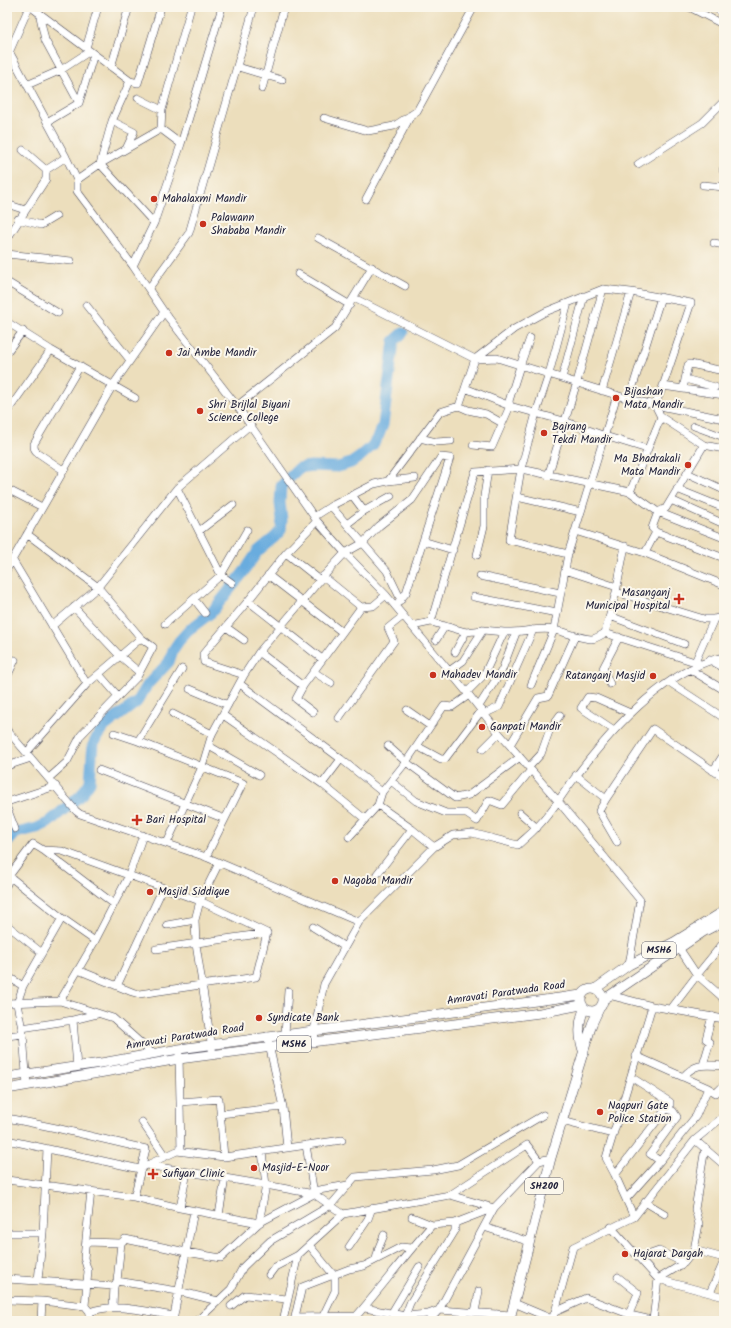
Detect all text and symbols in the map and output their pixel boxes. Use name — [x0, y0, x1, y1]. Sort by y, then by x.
place label: Mahalaxmi Mandir — [162, 190, 248, 208]
marker: Mahalaxmi Mandir — [149, 194, 159, 204]
place label: Palawann Shababa Mandir — [211, 209, 287, 240]
marker: Palawann Shababa Mandir — [198, 219, 208, 229]
place label: Jai Ambe Mandir — [177, 344, 258, 362]
marker: Jai Ambe Mandir — [164, 348, 174, 358]
place label: Bijashan Mata Mandir — [624, 383, 684, 414]
marker: Bijashan Mata Mandir — [611, 393, 621, 403]
place label: Shri Brijlal Biyani Science College — [208, 396, 290, 427]
marker: Shri Brijlal Biyani Science College — [195, 406, 205, 416]
place label: Bajrang Tekdi Mandir — [552, 418, 613, 449]
marker: Bajrang Tekdi Mandir — [539, 428, 549, 438]
place label: Ma Bhadrakali Mata Mandir — [614, 450, 681, 481]
marker: Ma Bhadrakali Mata Mandir — [683, 460, 693, 470]
place label: Masanganj Municipal Hospital — [585, 584, 671, 615]
marker: Masanganj Municipal Hospital — [673, 593, 685, 605]
place label: Mahadev Mandir — [441, 666, 518, 684]
place label: Ratanganj Masjid — [565, 667, 645, 685]
marker: Mahadev Mandir — [428, 670, 438, 680]
marker: Ratanganj Masjid — [648, 671, 658, 681]
place label: Ganpati Mandir — [490, 718, 562, 736]
marker: Ganpati Mandir — [477, 722, 487, 732]
place label: Bari Hospital — [146, 811, 206, 829]
marker: Bari Hospital — [131, 814, 143, 826]
place label: Nagoba Mandir — [343, 872, 414, 890]
marker: Nagoba Mandir — [330, 876, 340, 886]
place label: Masjid Siddique — [158, 883, 229, 901]
marker: Masjid Siddique — [145, 887, 155, 897]
road number: MSH6 — [642, 942, 676, 958]
street label: Amravati Paratwada Road — [446, 976, 567, 1010]
place label: Syndicate Bank — [267, 1009, 340, 1027]
marker: Syndicate Bank — [254, 1013, 264, 1023]
street label: Amravati Paratwada Road — [125, 1019, 246, 1055]
road number: MSH6 — [277, 1036, 311, 1052]
place label: Nagpuri Gate Police Station — [608, 1097, 672, 1128]
marker: Nagpuri Gate Police Station — [595, 1107, 605, 1117]
place label: Masjid-E-Noor — [262, 1159, 330, 1177]
marker: Masjid-E-Noor — [249, 1163, 259, 1173]
place label: Sufiyan Clinic — [162, 1165, 225, 1183]
marker: Sufiyan Clinic — [147, 1168, 159, 1180]
road number: SH200 — [525, 1178, 563, 1194]
place label: Hajarat Dargah — [633, 1245, 703, 1263]
marker: Hajarat Dargah — [620, 1249, 630, 1259]

